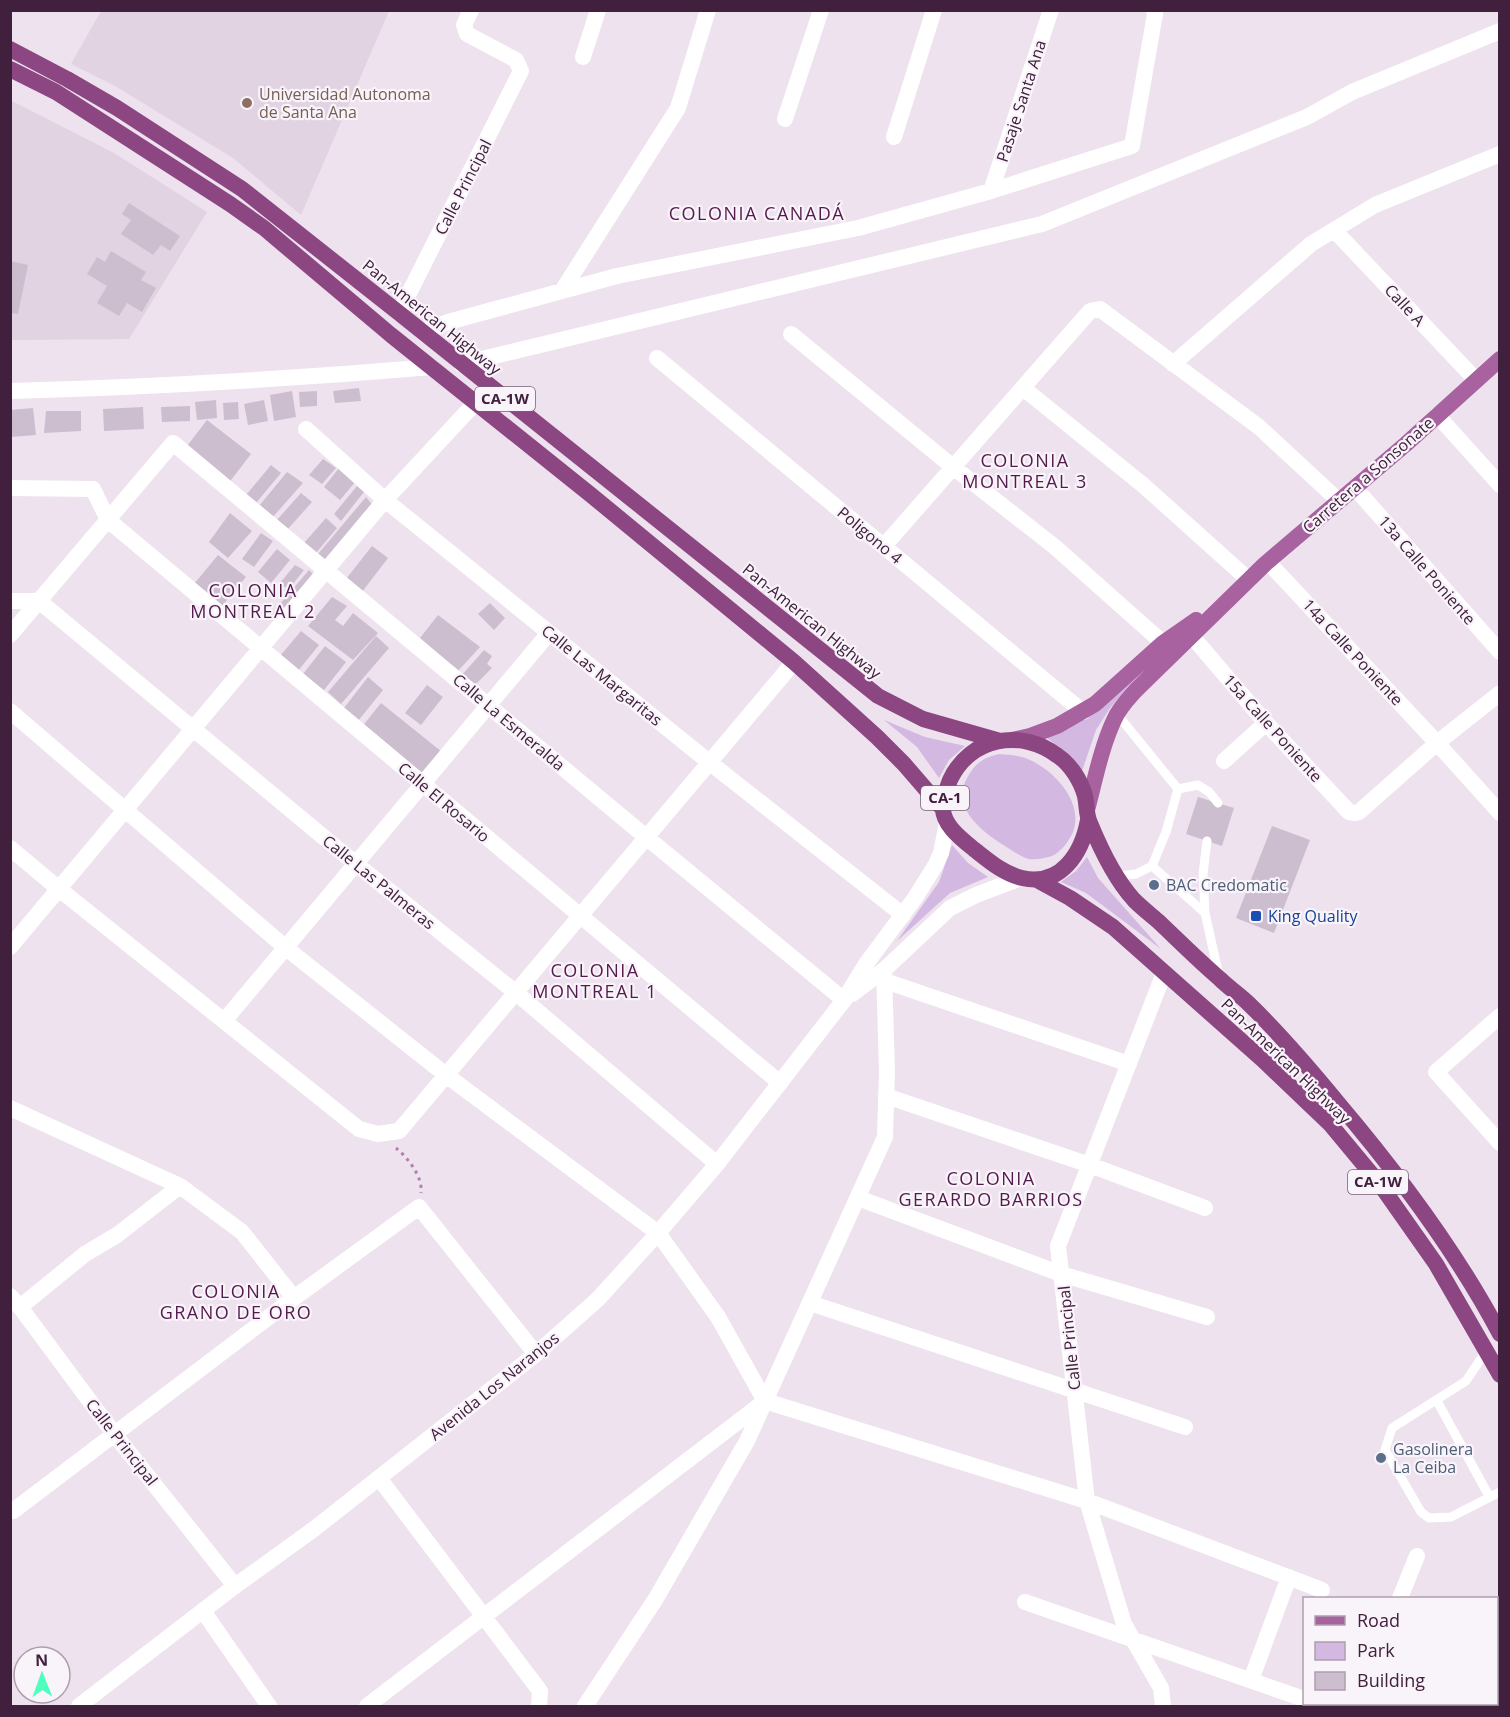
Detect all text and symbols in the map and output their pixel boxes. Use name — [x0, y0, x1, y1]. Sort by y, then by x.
street label: Pasaje Santa Ana — [991, 37, 1051, 165]
place label: Universidad Autonoma de Santa Ana — [259, 83, 431, 123]
marker: Universidad Autonoma de Santa Ana — [240, 96, 254, 110]
street label: Calle Principal — [429, 135, 497, 239]
district label: COLONIA CANADÁ — [669, 201, 845, 225]
street label: Pan-American Highway — [358, 254, 507, 380]
street label: Calle A — [1380, 279, 1431, 332]
road number: CA-1W — [475, 387, 535, 411]
street label: Carretera a Sonsonate — [1298, 412, 1438, 538]
district label: COLONIA MONTREAL 3 — [962, 448, 1088, 493]
street label: Poligono 4 — [833, 501, 907, 569]
street label: 13a Calle Poniente — [1373, 511, 1481, 629]
street label: Pan-American Highway — [738, 558, 887, 684]
district label: COLONIA MONTREAL 2 — [190, 578, 316, 623]
street label: 14a Calle Poniente — [1298, 594, 1408, 710]
street label: Calle Las Margaritas — [537, 619, 667, 731]
street label: Calle La Esmeralda — [448, 669, 570, 775]
street label: 15a Calle Poniente — [1219, 669, 1327, 787]
street label: Calle El Rosario — [393, 757, 495, 847]
road number: CA-1 — [921, 786, 969, 810]
street label: Calle Las Palmeras — [318, 830, 440, 934]
place label: BAC Credomatic — [1166, 874, 1287, 896]
marker: BAC Credomatic — [1147, 878, 1161, 892]
place label: King Quality — [1268, 905, 1358, 927]
marker: King Quality — [1249, 909, 1263, 923]
district label: COLONIA MONTREAL 1 — [532, 958, 658, 1003]
street label: Pan-American Highway — [1216, 993, 1356, 1129]
district label: COLONIA GERARDO BARRIOS — [898, 1166, 1084, 1211]
road number: CA-1W — [1348, 1170, 1408, 1194]
district label: COLONIA GRANO DE ORO — [160, 1279, 312, 1324]
street label: Calle Principal — [1053, 1285, 1085, 1391]
street label: Avenida Los Naranjos — [425, 1327, 563, 1445]
street label: Calle Principal — [81, 1394, 163, 1490]
place label: Gasolinera La Ceiba — [1393, 1438, 1473, 1478]
marker: Gasolinera La Ceiba — [1374, 1451, 1388, 1465]
legend — [1303, 1597, 1498, 1705]
text: Road — [1357, 1608, 1400, 1632]
text: Park — [1357, 1638, 1395, 1662]
north arrow — [12, 1645, 72, 1705]
text: N — [35, 1649, 48, 1671]
text: Building — [1357, 1668, 1425, 1692]

